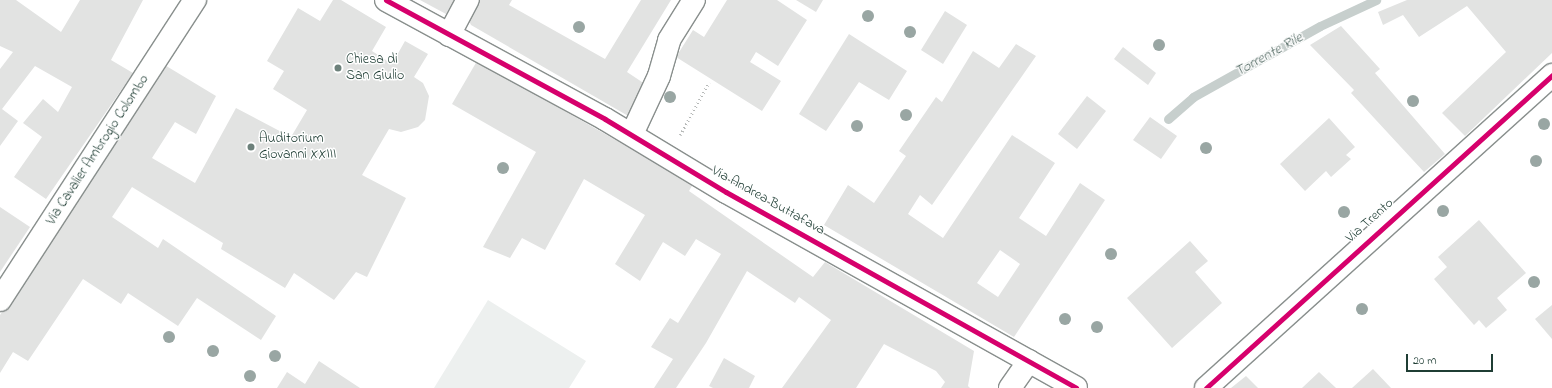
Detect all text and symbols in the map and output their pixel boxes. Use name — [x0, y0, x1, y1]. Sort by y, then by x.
water label: Torrente Rile — [1232, 29, 1306, 81]
place label: Chiesa di San Giulio — [346, 52, 404, 84]
marker: Chiesa di San Giulio — [333, 63, 343, 73]
street label: Via Cavalier Ambrogio Colombo — [43, 72, 153, 228]
place label: Auditorium Giovanni XXIII — [259, 131, 336, 164]
marker: Auditorium Giovanni XXIII — [246, 142, 256, 152]
street label: Via Andrea Buttafava — [708, 163, 828, 239]
street label: Via Trento — [1343, 195, 1397, 247]
scale bar — [1408, 346, 1495, 372]
text: 20 m — [1413, 352, 1436, 370]

